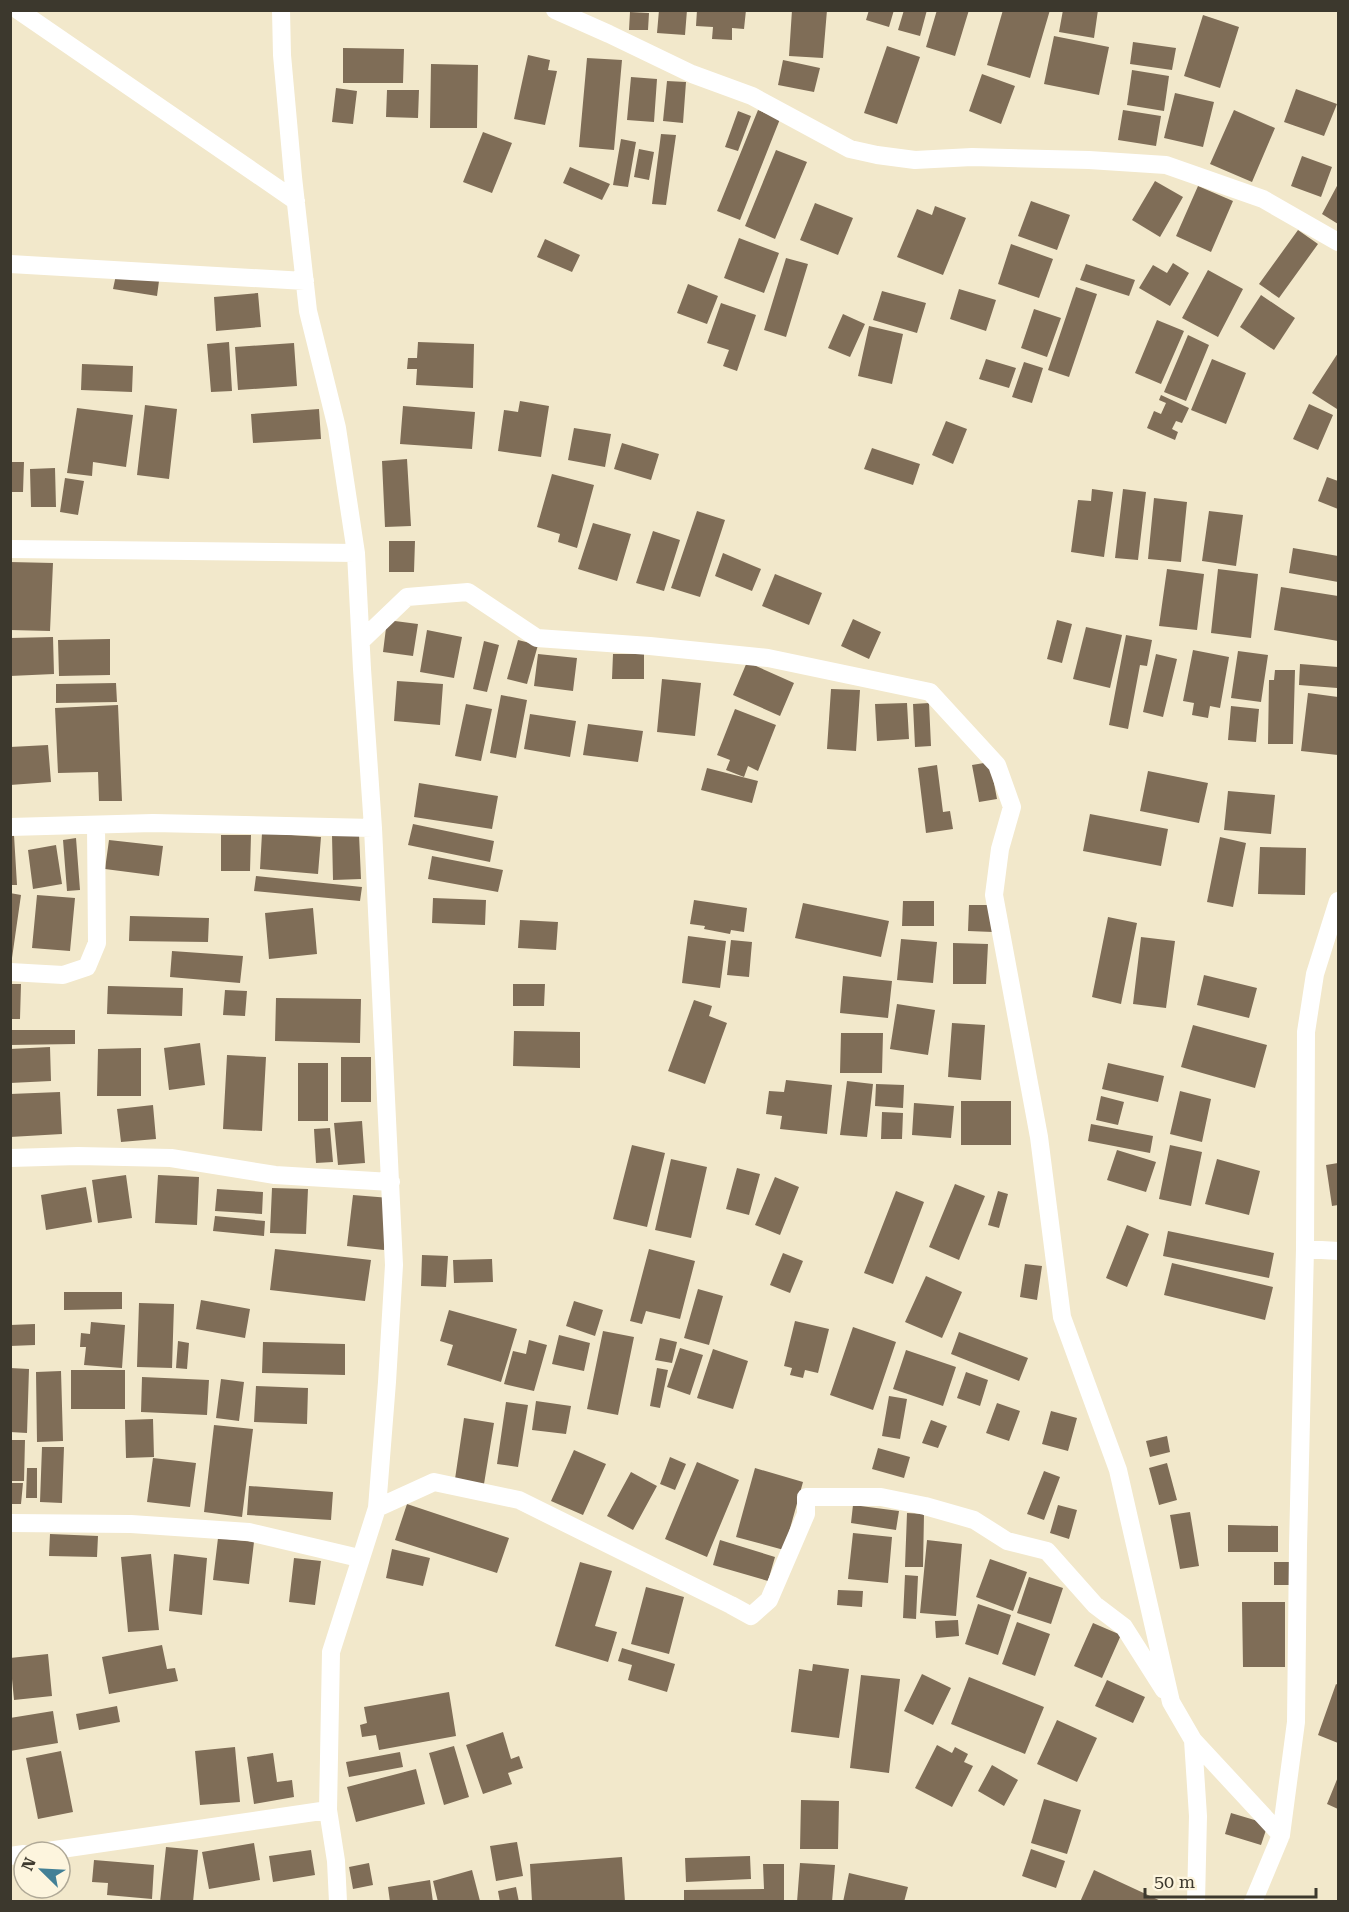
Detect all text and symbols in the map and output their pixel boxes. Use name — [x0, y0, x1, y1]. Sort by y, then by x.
north arrow — [12, 1840, 72, 1900]
text: N — [18, 1855, 40, 1874]
scale bar — [1145, 1861, 1316, 1899]
text: 50 m — [1154, 1871, 1195, 1892]

